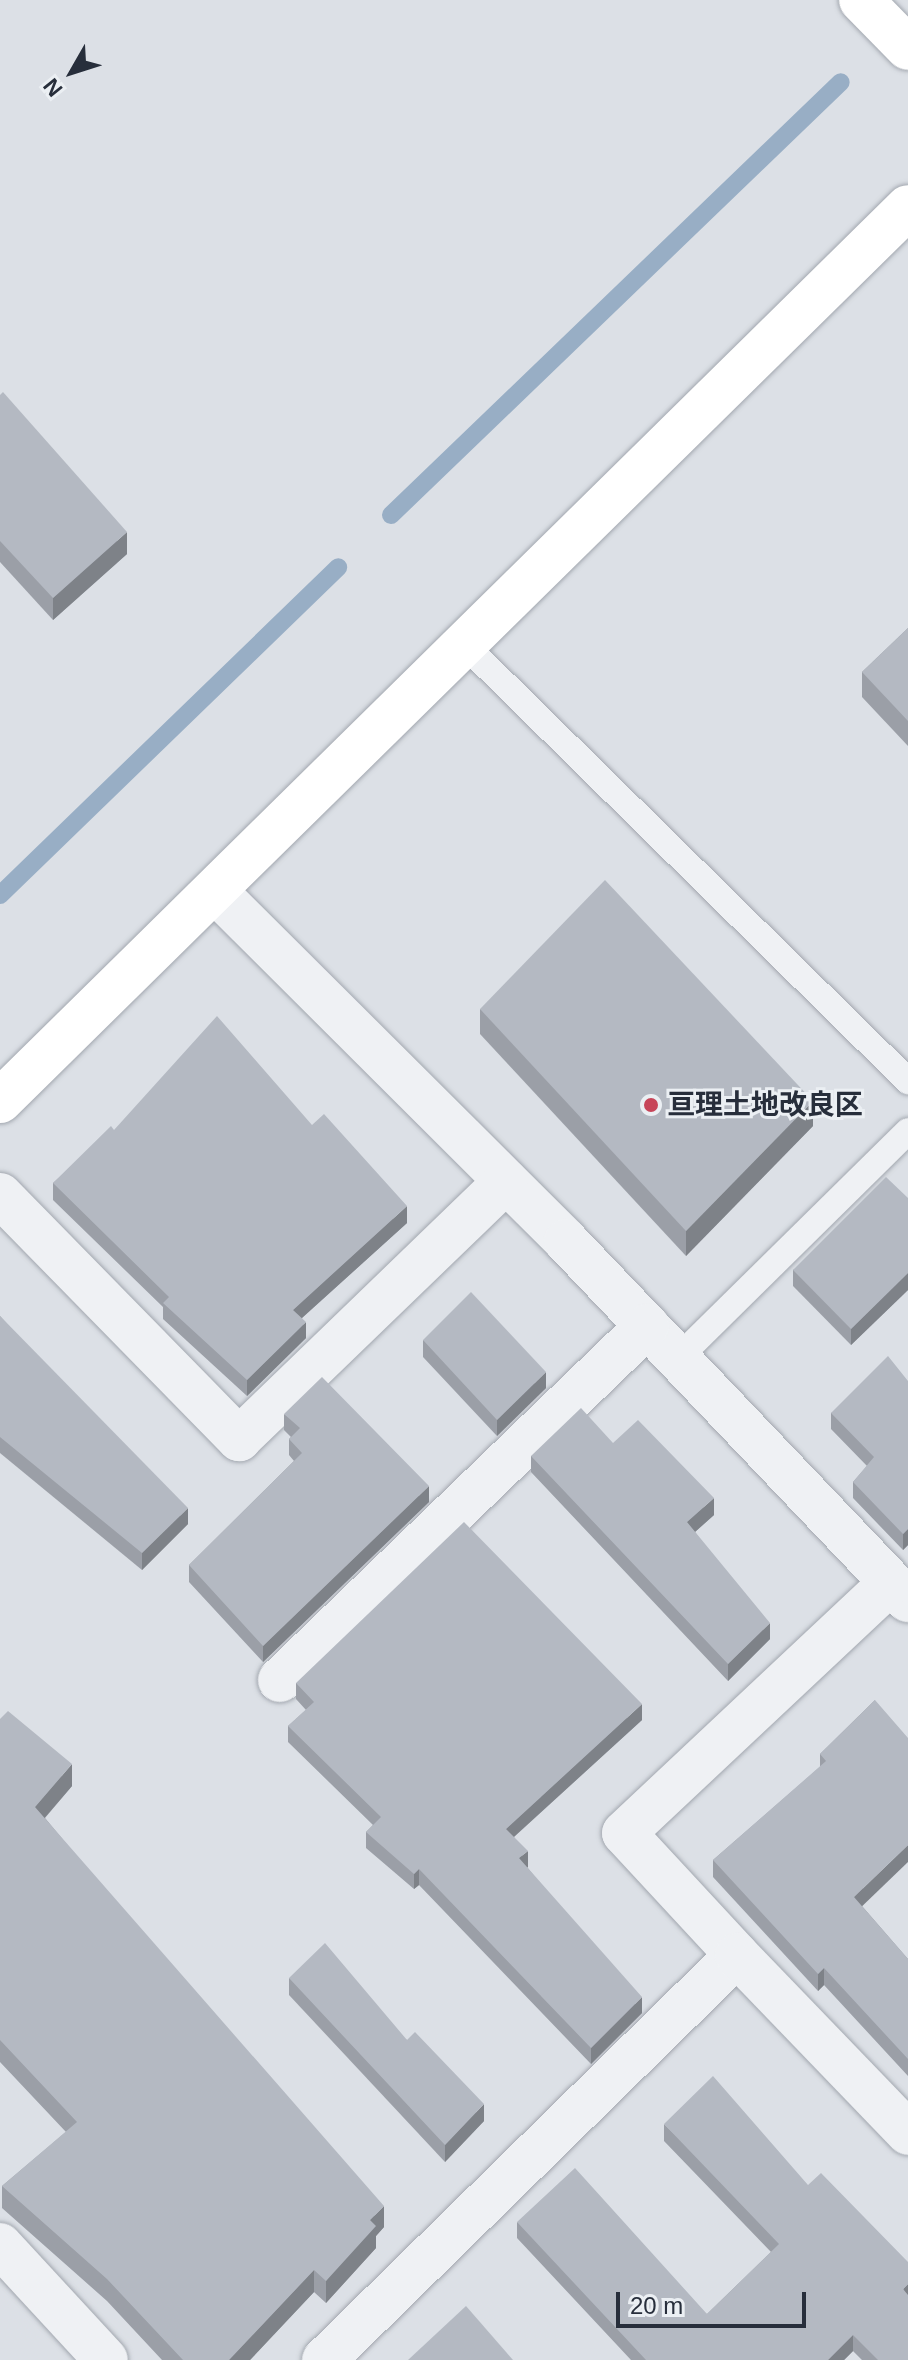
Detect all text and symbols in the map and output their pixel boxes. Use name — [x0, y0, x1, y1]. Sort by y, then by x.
north arrow — [32, 32, 112, 112]
text: N — [38, 73, 68, 101]
place label: 亘理土地改良区 — [667, 1088, 863, 1122]
marker: 亘理土地改良区 — [642, 1096, 660, 1114]
scale bar — [620, 2276, 810, 2326]
text: 20 m — [630, 2292, 683, 2319]

